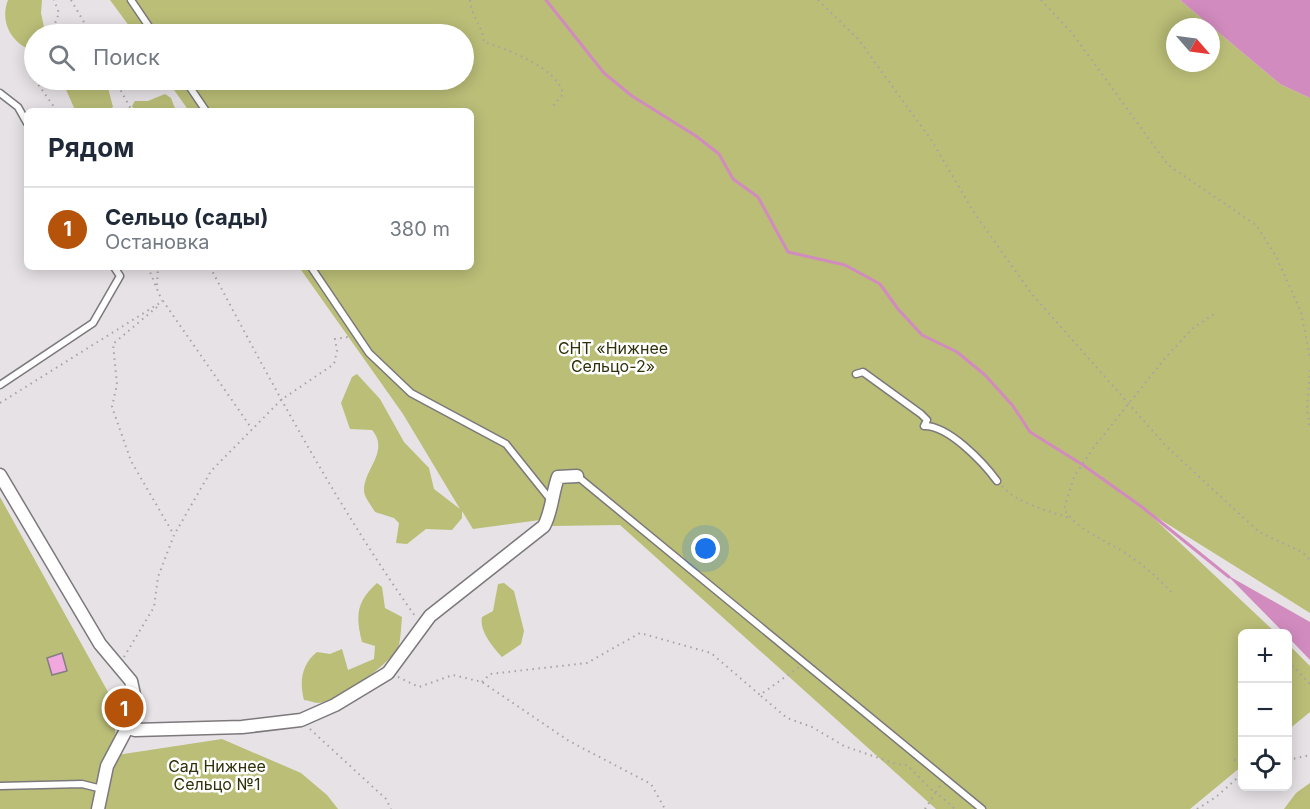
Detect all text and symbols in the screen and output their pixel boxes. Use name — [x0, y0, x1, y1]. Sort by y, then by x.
north arrow — [1166, 18, 1220, 72]
search box — [24, 24, 474, 90]
icon: search — [45, 41, 78, 74]
text: Поиск — [93, 44, 160, 70]
text: Рядом — [48, 132, 134, 163]
text: Сельцо (сады) — [105, 204, 269, 230]
text: 1 — [63, 217, 72, 241]
text: 380 m — [390, 217, 450, 241]
text: Остановка — [105, 230, 209, 254]
park label: СНТ «Нижнее Сельцо-2» — [558, 338, 668, 376]
your location — [691, 534, 720, 563]
map controls — [1238, 629, 1292, 791]
button: + — [1238, 629, 1292, 683]
button: − — [1238, 683, 1292, 737]
pin: 1 — [104, 686, 144, 730]
button: locate — [1238, 737, 1292, 791]
park label: Сад Нижнее Сельцо №1 — [168, 756, 266, 794]

